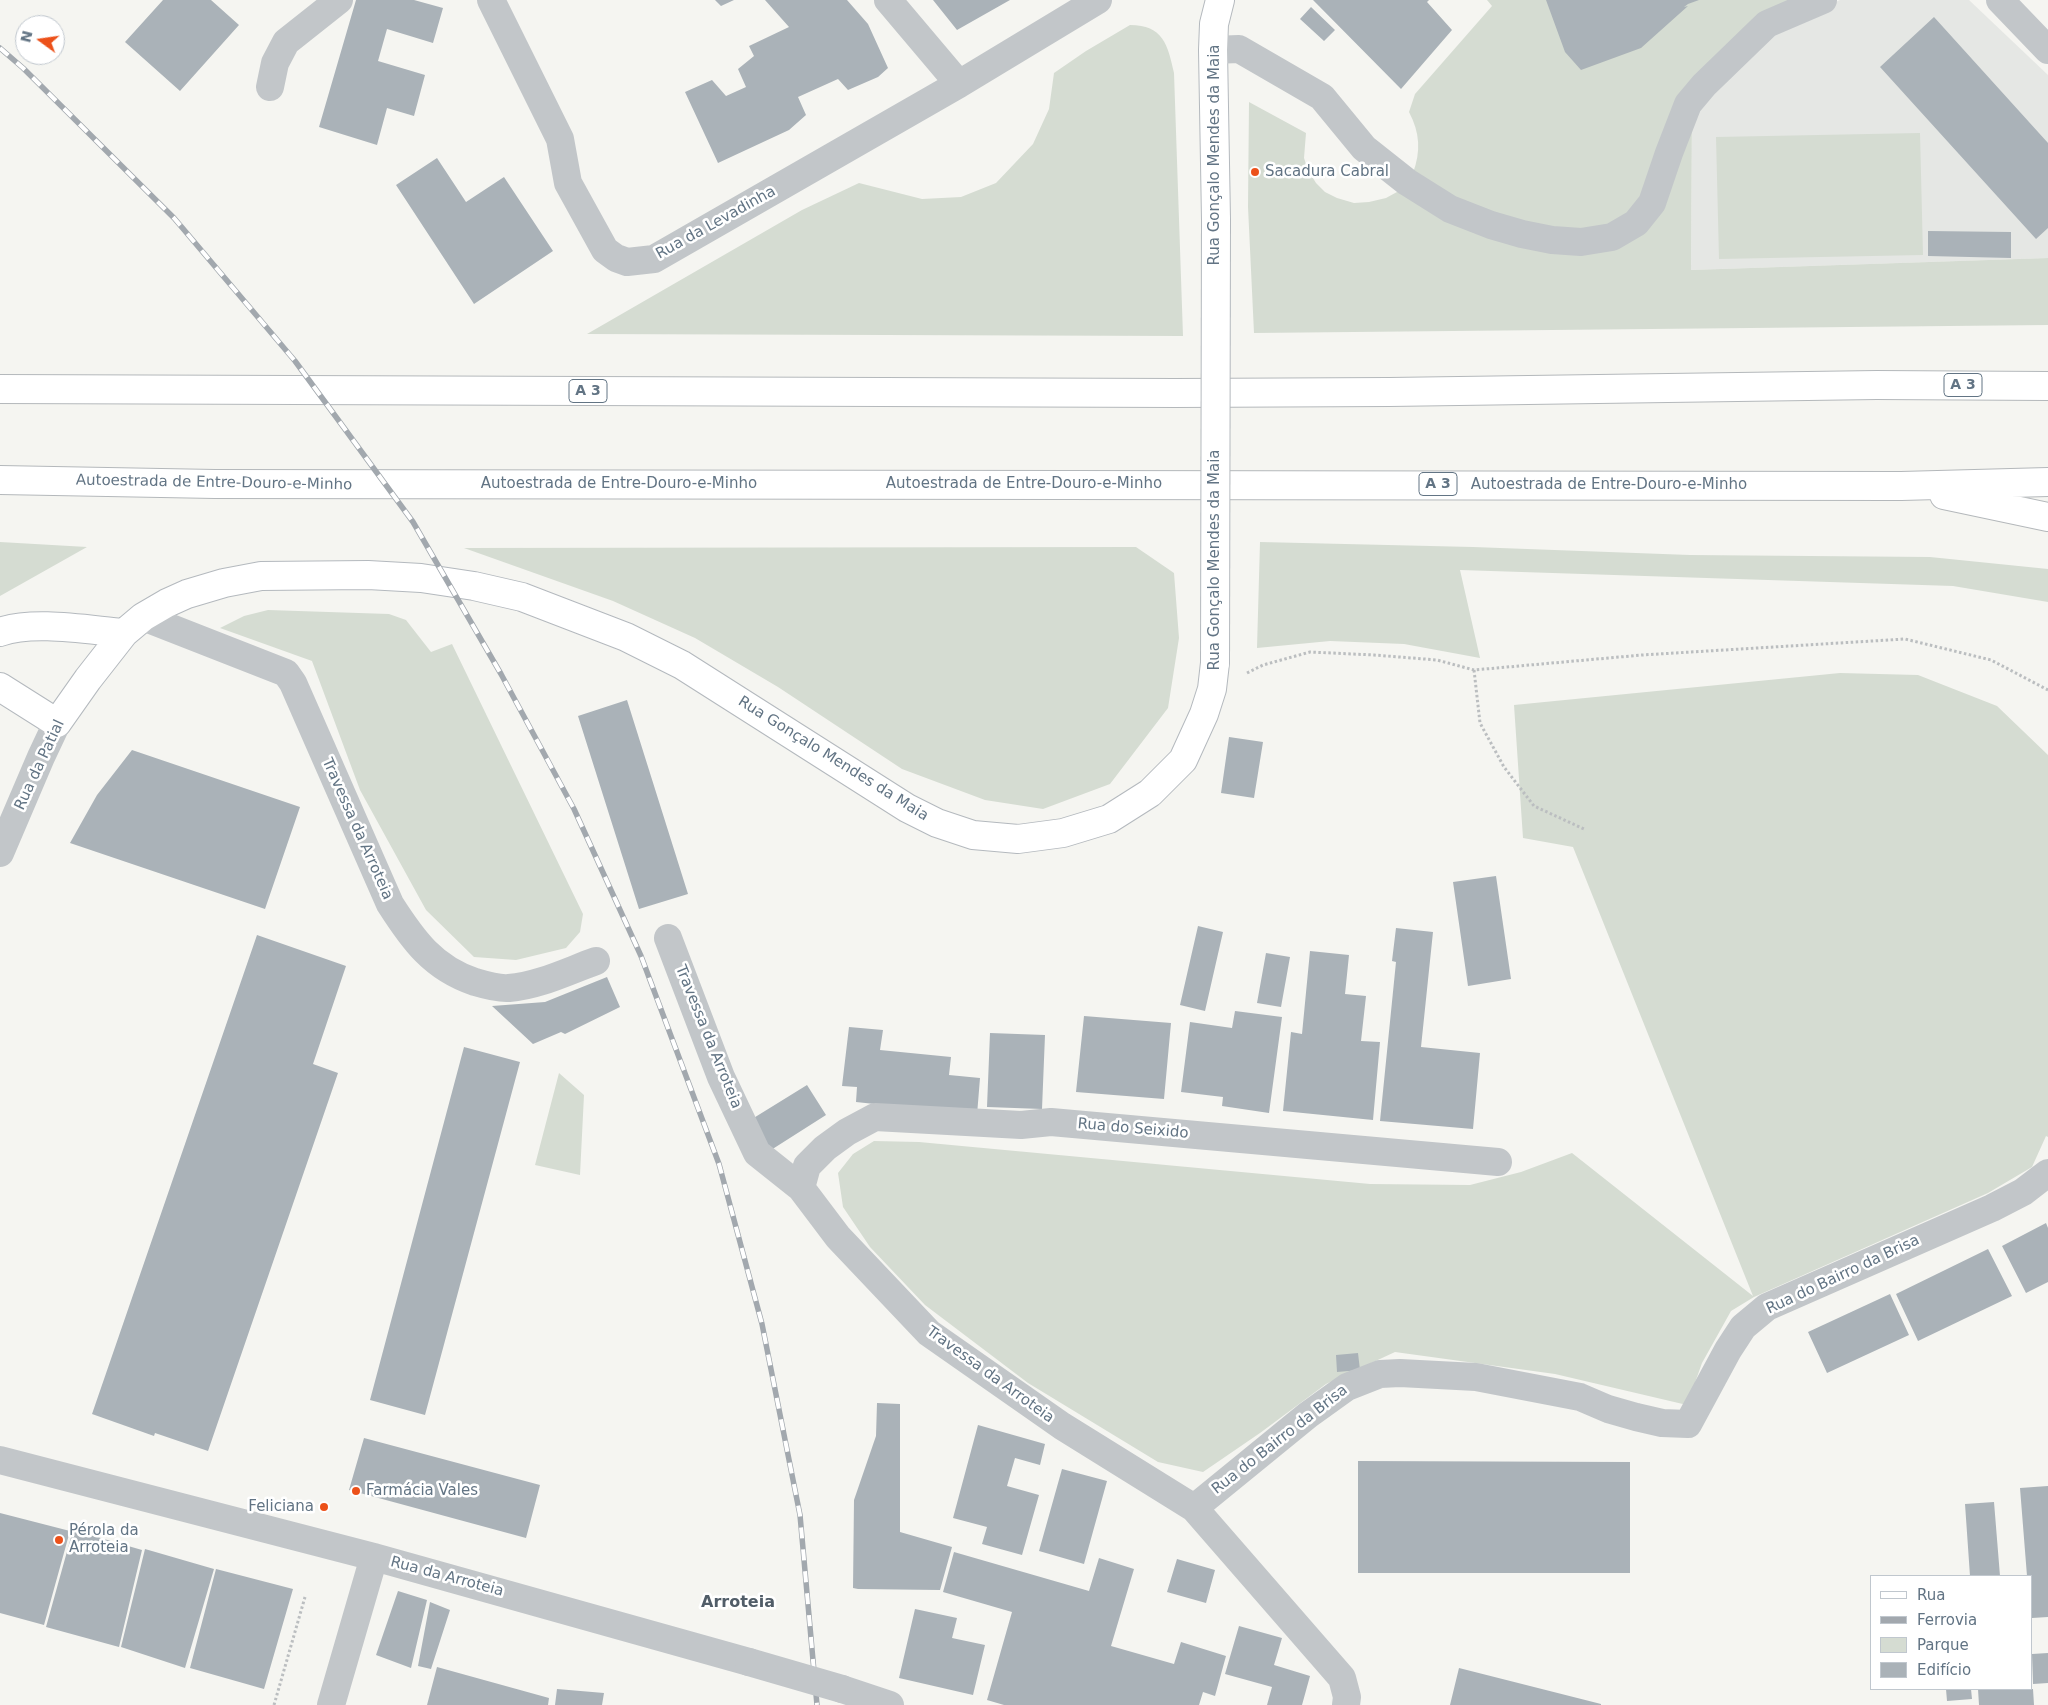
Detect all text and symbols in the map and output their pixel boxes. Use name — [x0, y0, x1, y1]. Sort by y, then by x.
north arrow — [15, 15, 65, 65]
text: N — [17, 29, 36, 44]
street label: Rua Gonçalo Mendes da Maia — [1206, 44, 1224, 266]
place label: Sacadura Cabral — [1265, 163, 1389, 181]
marker: Sacadura Cabral — [1249, 166, 1261, 178]
street label: Rua da Levadinha — [653, 183, 779, 263]
road number: A 3 — [1944, 374, 1982, 396]
road number: A 3 — [569, 380, 607, 402]
street label: Rua Gonçalo Mendes da Maia — [1206, 449, 1224, 671]
street label: Autoestrada de Entre-Douro-e-Minho — [76, 472, 352, 494]
road number: A 3 — [1419, 472, 1457, 496]
street label: Autoestrada de Entre-Douro-e-Minho — [481, 475, 757, 493]
street label: Autoestrada de Entre-Douro-e-Minho — [886, 475, 1162, 493]
street label: Autoestrada de Entre-Douro-e-Minho — [1471, 476, 1747, 494]
street label: Rua Gonçalo Mendes da Maia — [734, 693, 932, 825]
street label: Rua da Patial — [11, 717, 69, 813]
street label: Travessa da Arroteia — [318, 755, 396, 903]
street label: Travessa da Arroteia — [671, 963, 745, 1111]
street label: Rua do Seixido — [1077, 1115, 1189, 1143]
street label: Rua do Bairro da Brisa — [1763, 1232, 1923, 1318]
street label: Travessa da Arroteia — [923, 1323, 1057, 1427]
street label: Rua do Bairro da Brisa — [1209, 1381, 1351, 1499]
place label: Farmácia Vales — [366, 1482, 478, 1500]
marker: Farmácia Vales — [350, 1485, 362, 1497]
place label: Feliciana — [248, 1498, 314, 1516]
marker: Feliciana — [318, 1501, 330, 1513]
place label: Pérola da Arroteia — [69, 1522, 139, 1557]
marker: Pérola da Arroteia — [53, 1534, 65, 1546]
street label: Rua da Arroteia — [388, 1553, 506, 1601]
legend — [1870, 1575, 2033, 1690]
text: Rua — [1917, 1586, 1945, 1604]
district label: Arroteia — [701, 1593, 775, 1613]
text: Ferrovia — [1917, 1611, 1977, 1629]
text: Parque — [1917, 1636, 1969, 1654]
text: Edifício — [1917, 1661, 1971, 1679]

